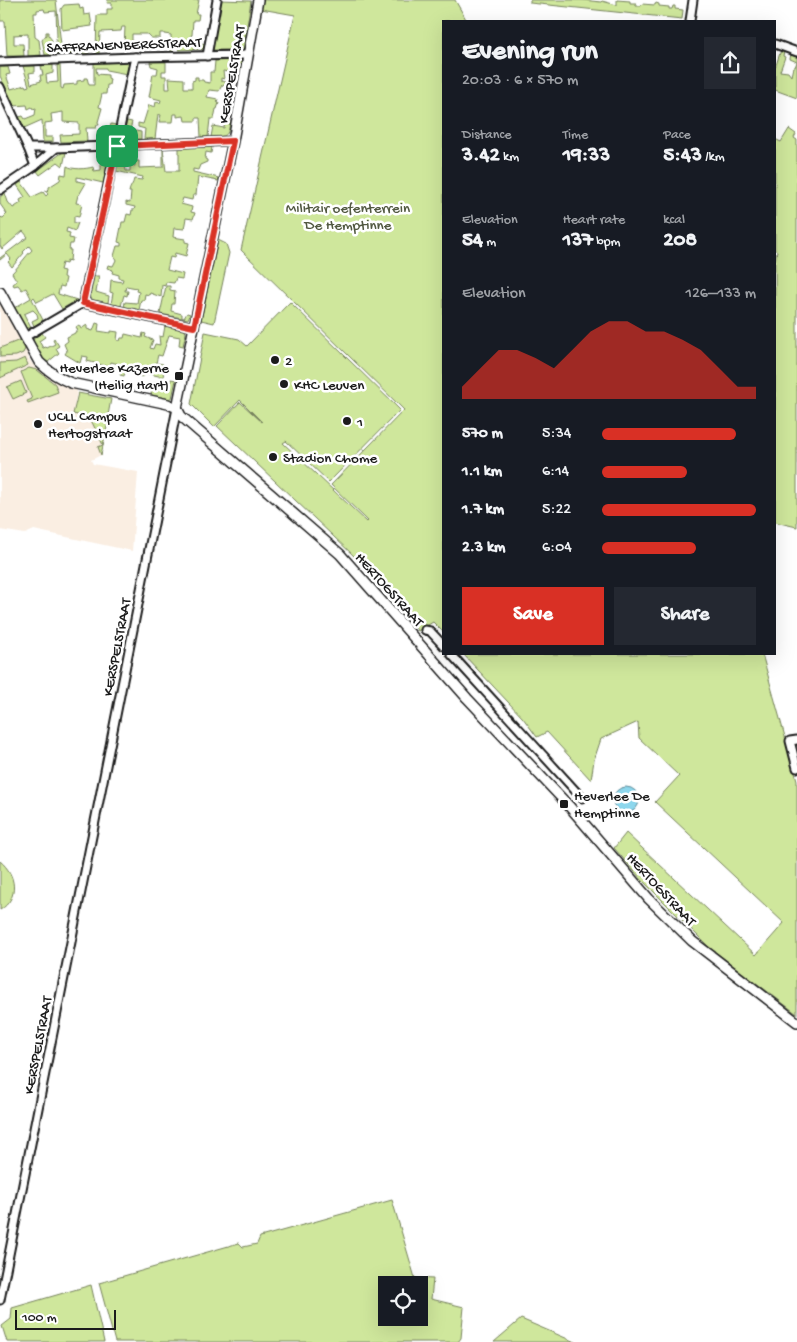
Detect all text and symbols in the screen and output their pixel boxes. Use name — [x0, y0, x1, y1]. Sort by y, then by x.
street label: KERSPELSTRAAT — [215, 23, 251, 125]
street label: SAFFRANENBERGSTRAAT — [46, 34, 203, 58]
text: Evening run — [462, 36, 598, 69]
button: share — [704, 37, 756, 89]
text: 20:03 · 6 × 570 m — [462, 72, 578, 91]
pin — [96, 125, 138, 167]
text: Distance — [462, 127, 511, 144]
text: Time — [563, 127, 588, 144]
text: Pace — [663, 127, 691, 144]
icon: arrive — [103, 132, 131, 160]
text: 3.42 — [462, 144, 500, 169]
text: 19:33 — [563, 144, 610, 169]
text: 5:43 — [663, 144, 702, 169]
text: km — [500, 149, 519, 166]
text: /km — [702, 149, 725, 166]
park label: Militair oefenterrein De Hemptinne — [286, 200, 410, 235]
text: Elevation — [462, 212, 518, 229]
text: Heart rate — [563, 212, 625, 229]
text: kcal — [663, 212, 685, 229]
text: 54 — [462, 229, 483, 254]
text: 137 — [563, 229, 593, 254]
text: 208 — [663, 229, 697, 254]
text: m — [483, 234, 496, 251]
text: bpm — [593, 234, 621, 251]
text: Elevation — [462, 285, 526, 304]
text: 126–133 m — [686, 285, 756, 304]
place label: 2 — [285, 353, 292, 371]
marker: 2 — [269, 354, 281, 366]
place label: Heverlee Kazerne (Heilig Hart) — [60, 360, 169, 395]
marker: Heverlee Kazerne (Heilig Hart) — [173, 370, 185, 382]
place label: KHC Leuven — [294, 377, 364, 395]
marker: KHC Leuven — [278, 378, 290, 390]
place label: UCLL Campus Hertogstraat — [48, 408, 134, 443]
place label: 1 — [356, 414, 363, 432]
marker: 1 — [341, 415, 353, 427]
marker: UCLL Campus Hertogstraat — [32, 418, 44, 430]
text: 570 m — [462, 425, 503, 444]
text: 5:34 — [542, 425, 571, 444]
place label: Stadion Chome — [283, 450, 378, 468]
marker: Stadion Chome — [267, 451, 279, 463]
text: 1.1 km — [462, 463, 502, 482]
text: 6:14 — [542, 463, 569, 482]
text: 1.7 km — [462, 501, 504, 520]
text: 5:22 — [542, 501, 571, 520]
text: 2.3 km — [462, 539, 505, 558]
text: 6:04 — [542, 539, 572, 558]
street label: HERTOGSTRAAT — [350, 549, 427, 632]
button: Save — [462, 587, 604, 645]
button: Share — [614, 587, 756, 645]
street label: KERSPELSTRAAT — [100, 596, 137, 698]
place label: Heverlee De Hemptinne — [574, 788, 650, 823]
marker: Heverlee De Hemptinne — [558, 798, 570, 810]
street label: HERTOGSTRAAT — [622, 850, 700, 932]
street label: KERSPELSTRAAT — [21, 994, 58, 1096]
map controls — [378, 1276, 428, 1326]
button: locate — [378, 1276, 428, 1326]
scale bar — [15, 1307, 116, 1330]
text: 100 m — [22, 1310, 57, 1327]

